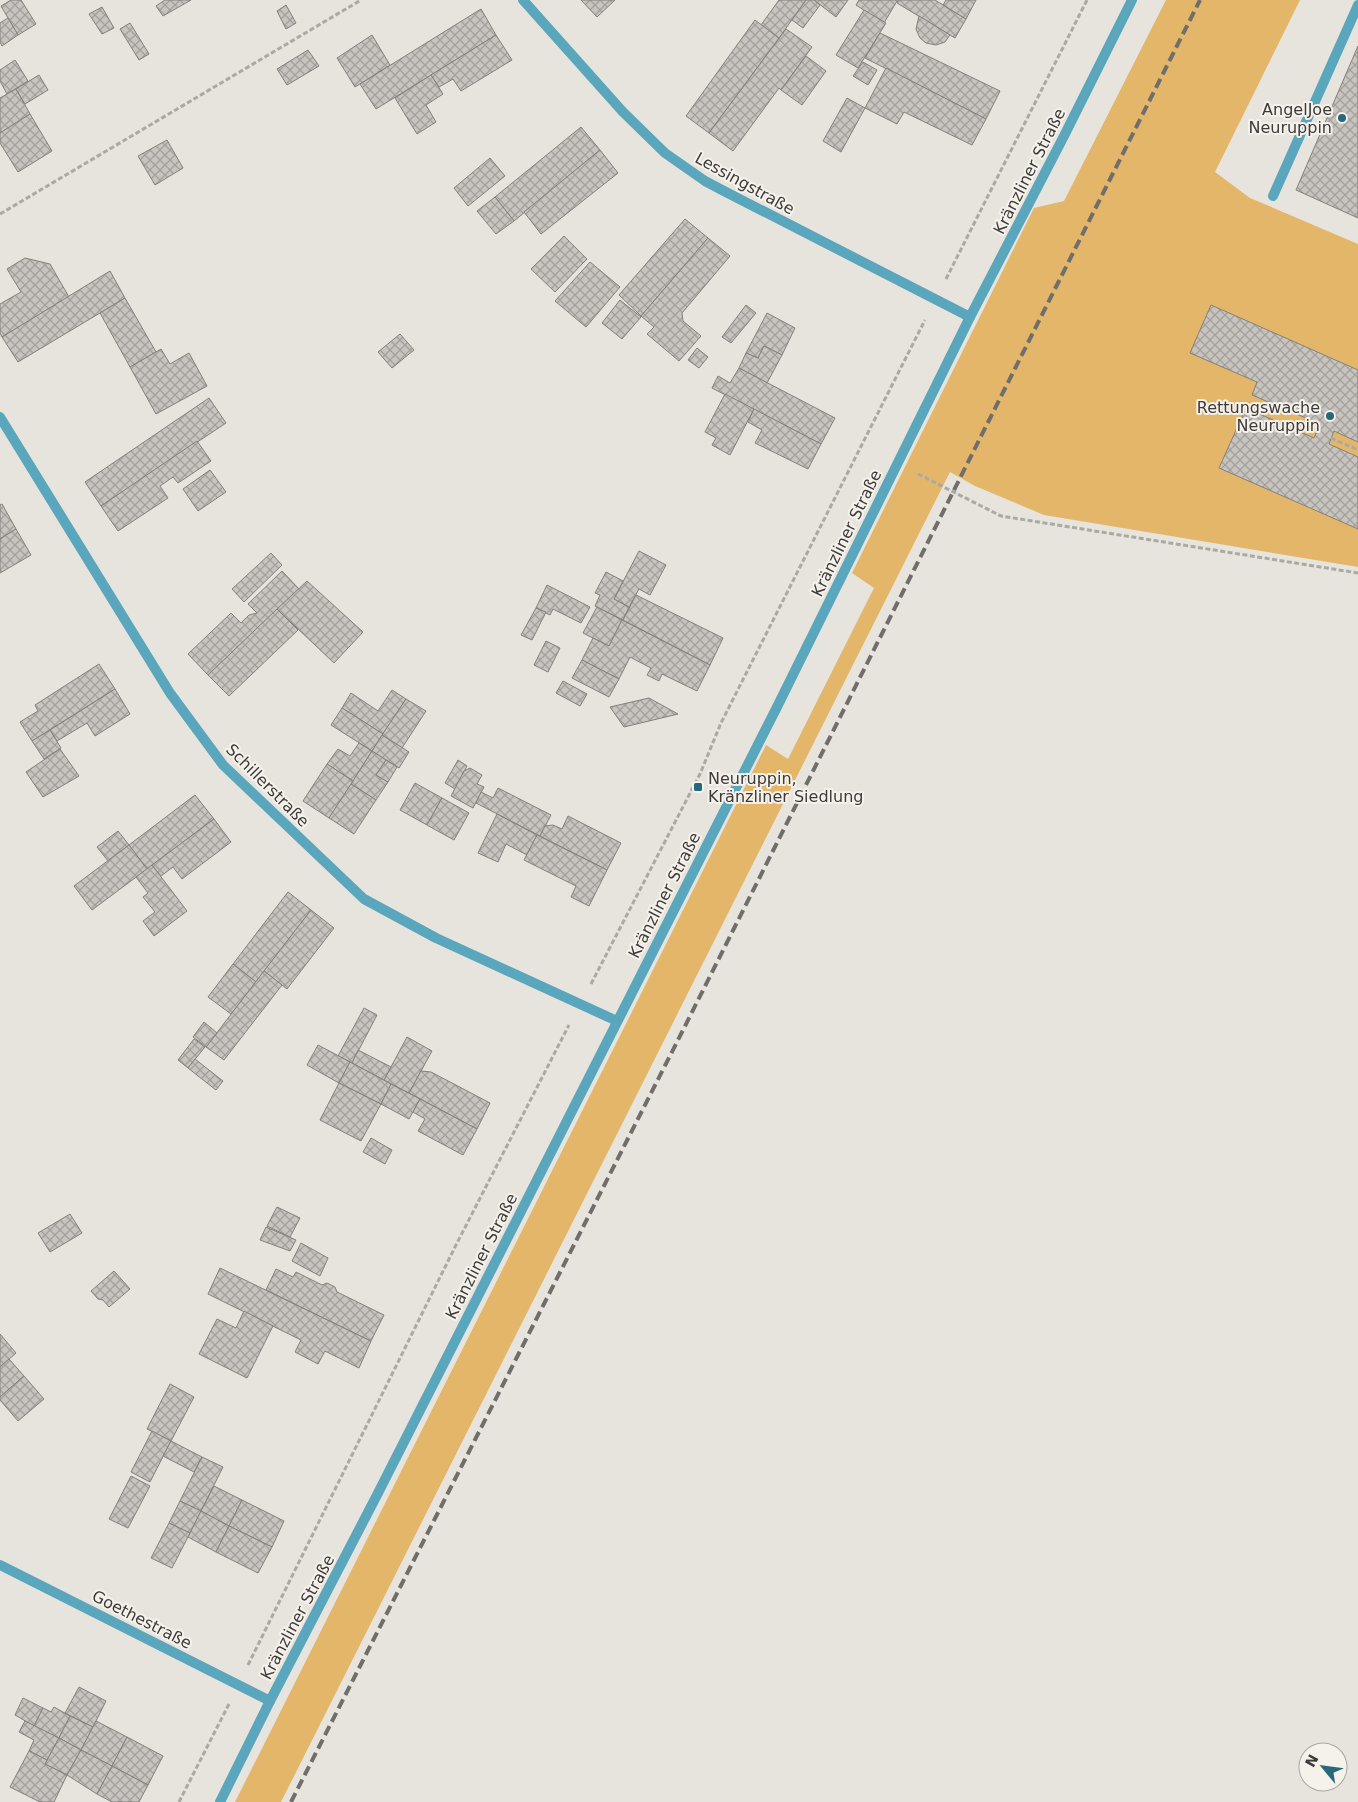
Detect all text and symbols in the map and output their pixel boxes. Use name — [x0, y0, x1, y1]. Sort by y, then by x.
place label: AngelJoe Neuruppin — [1248, 100, 1332, 137]
street label: Kränzliner Straße — [989, 105, 1069, 237]
marker: AngelJoe Neuruppin — [1336, 112, 1348, 124]
street label: Lessingstraße — [692, 148, 798, 219]
place label: Rettungswache Neuruppin — [1197, 398, 1320, 435]
marker: Rettungswache Neuruppin — [1324, 410, 1336, 422]
street label: Kränzliner Straße — [808, 467, 885, 600]
street label: Schillerstraße — [222, 740, 313, 831]
place label: Neuruppin, Kränzliner Siedlung — [708, 769, 863, 806]
marker: Neuruppin, Kränzliner Siedlung — [692, 781, 704, 793]
street label: Kränzliner Straße — [624, 829, 704, 961]
street label: Kränzliner Straße — [441, 1190, 521, 1322]
street label: Kränzliner Straße — [256, 1552, 338, 1683]
street label: Goethestraße — [89, 1586, 195, 1653]
north arrow — [1298, 1742, 1348, 1792]
text: N — [1302, 1752, 1321, 1770]

